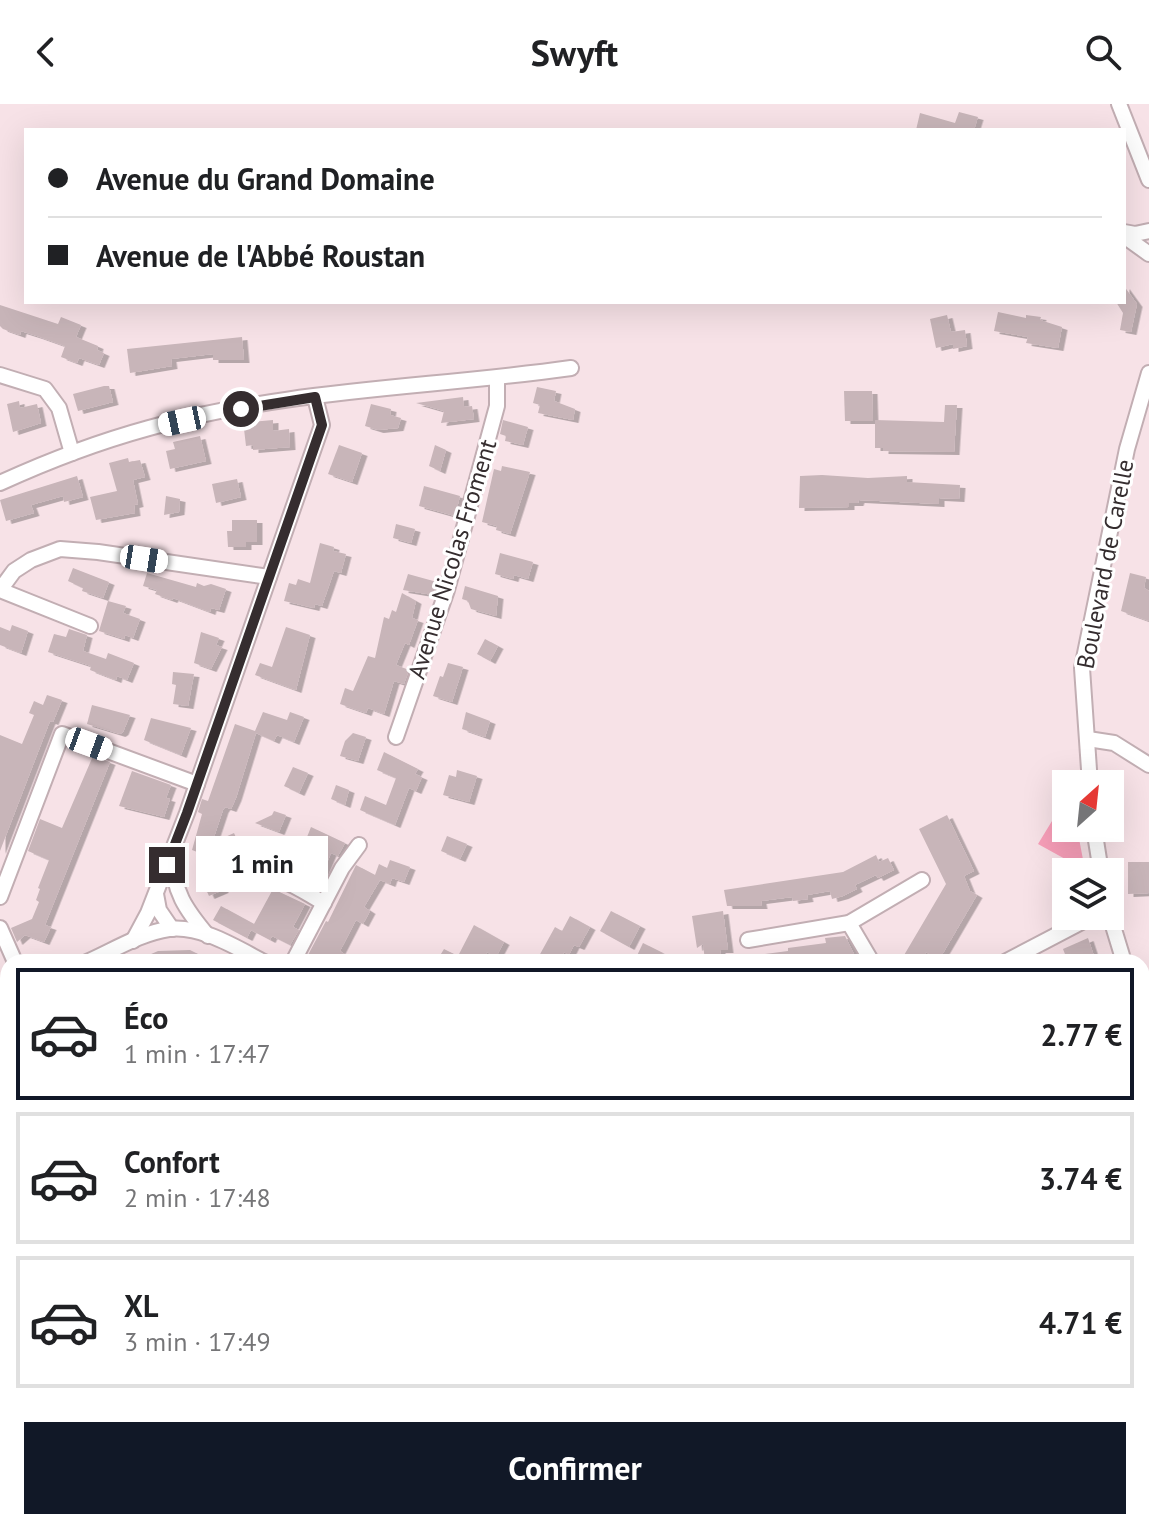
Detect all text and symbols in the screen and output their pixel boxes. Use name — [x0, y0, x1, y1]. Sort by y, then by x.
text: Swyft — [531, 29, 618, 76]
icon: back — [24, 30, 68, 74]
icon: search — [1081, 30, 1125, 74]
text: Avenue du Grand Domaine — [96, 159, 435, 198]
text: Avenue de l'Abbé Roustan — [96, 236, 425, 275]
route start — [223, 391, 259, 427]
car — [156, 404, 208, 438]
street label: Avenue Nicolas Froment — [401, 435, 503, 683]
street label: Boulevard de Carelle — [1069, 457, 1141, 671]
car — [118, 543, 170, 575]
car — [62, 725, 116, 763]
north arrow — [1052, 770, 1124, 842]
map controls — [1052, 770, 1124, 930]
callout: 1 min — [195, 837, 327, 893]
route end — [149, 847, 185, 883]
text: 1 min — [230, 847, 294, 880]
button: layers — [1052, 858, 1124, 930]
icon: car — [28, 998, 100, 1070]
text: Éco — [124, 998, 168, 1037]
text: 2.77 € — [1041, 1015, 1122, 1054]
text: 1 min · 17:47 — [124, 1037, 271, 1070]
icon: car — [28, 1142, 100, 1214]
text: Confort — [124, 1142, 220, 1181]
text: 3.74 € — [1039, 1159, 1122, 1198]
text: 2 min · 17:48 — [124, 1181, 271, 1214]
icon: car — [28, 1286, 100, 1358]
text: XL — [124, 1286, 158, 1325]
text: 4.71 € — [1039, 1303, 1122, 1342]
text: 3 min · 17:49 — [124, 1325, 271, 1358]
button: Confirmer — [24, 1422, 1126, 1514]

